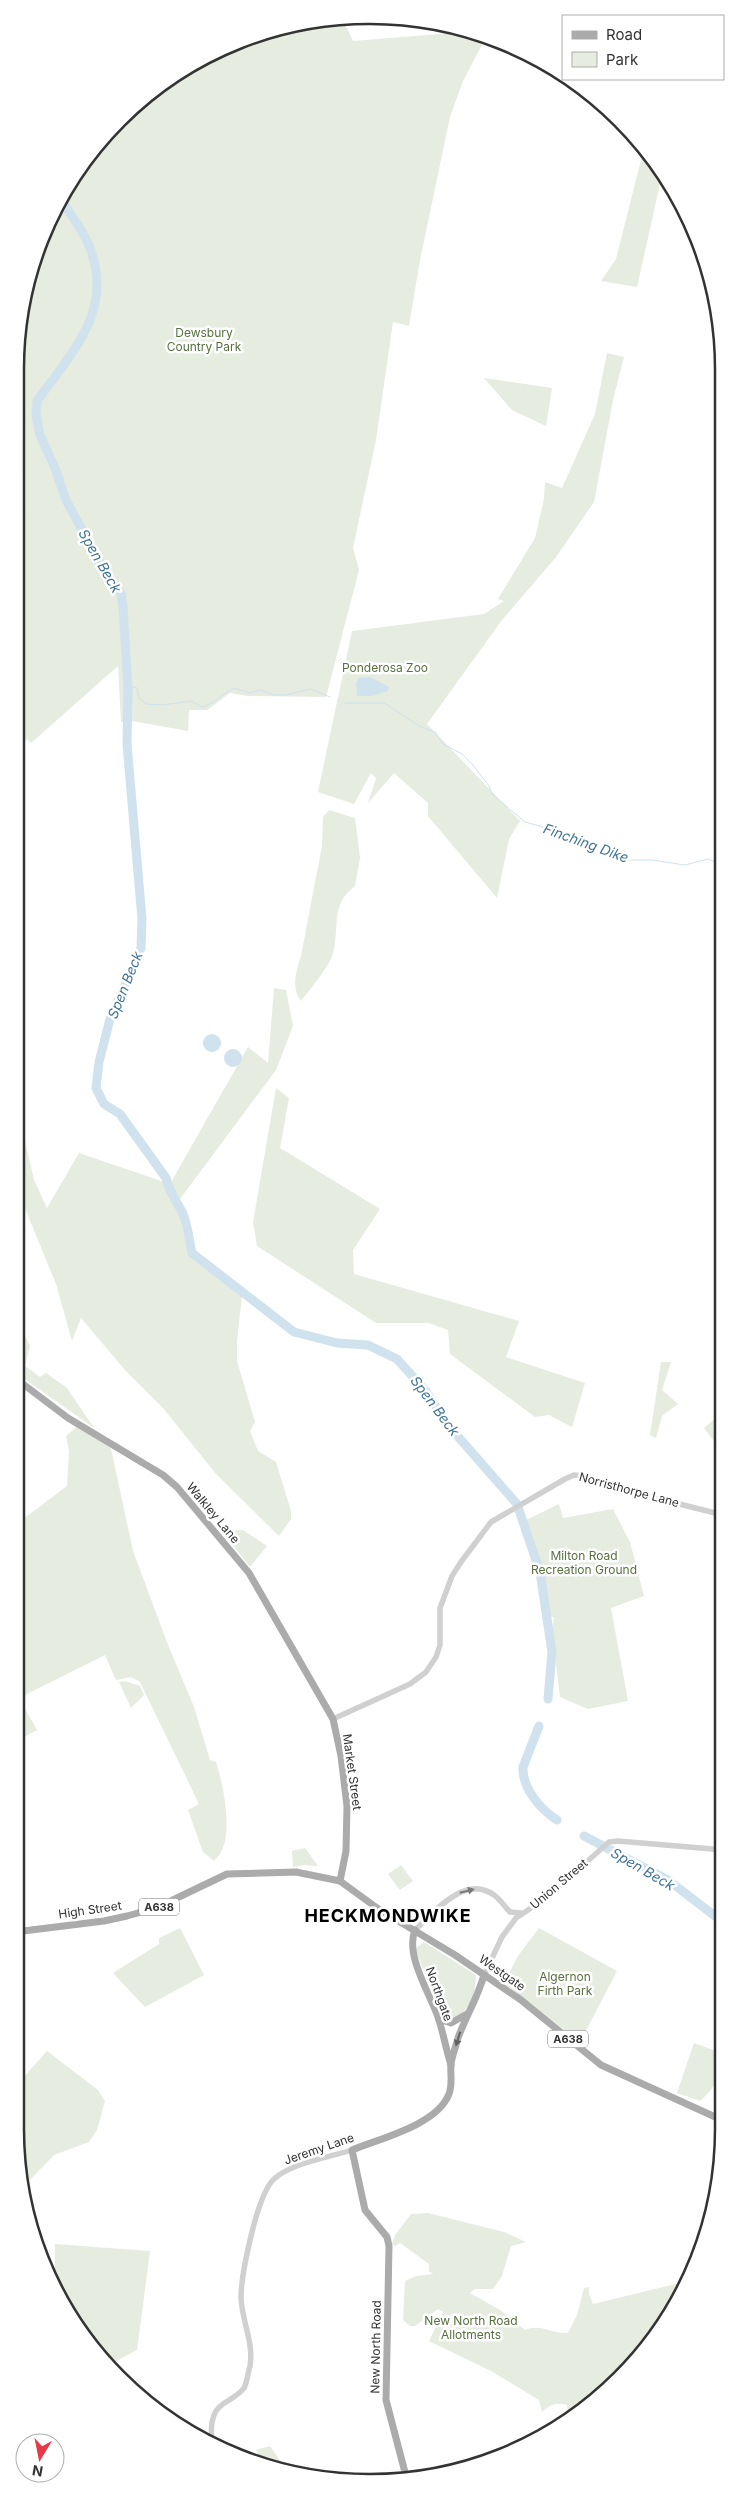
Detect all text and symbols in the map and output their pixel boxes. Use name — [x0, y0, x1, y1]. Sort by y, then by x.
legend — [562, 15, 724, 80]
text: Road — [606, 25, 642, 44]
text: Park — [606, 50, 639, 69]
park label: Dewsbury Country Park — [167, 325, 242, 354]
water label: Spen Beck — [75, 526, 126, 596]
park label: Ponderosa Zoo — [342, 660, 428, 675]
water label: Finching Dike — [541, 819, 631, 866]
water label: Spen Beck — [103, 949, 146, 1021]
water label: Spen Beck — [407, 1372, 464, 1439]
street label: Norristhorpe Lane — [577, 1469, 681, 1510]
street label: Walkley Lane — [184, 1479, 243, 1546]
park label: Milton Road Recreation Ground — [531, 1548, 637, 1577]
street label: Market Street — [340, 1733, 365, 1811]
water label: Spen Beck — [608, 1844, 678, 1894]
street label: Union Street — [527, 1855, 591, 1912]
one-way arrow — [459, 1887, 475, 1895]
street label: High Street — [57, 1898, 122, 1921]
road number: A638 — [139, 1898, 179, 1915]
district label: HECKMONDWIKE — [304, 1905, 472, 1926]
street label: Westgate — [476, 1951, 528, 1994]
street label: Northgate — [423, 1965, 456, 2023]
park label: Algernon Firth Park — [538, 1969, 593, 1998]
road number: A638 — [548, 2030, 588, 2048]
one-way arrow — [454, 2032, 462, 2047]
street label: Jeremy Lane — [282, 2130, 356, 2168]
street label: New North Road — [367, 2300, 384, 2394]
park label: New North Road Allotments — [424, 2313, 518, 2342]
north arrow — [15, 2433, 65, 2483]
text: N — [31, 2462, 44, 2481]

